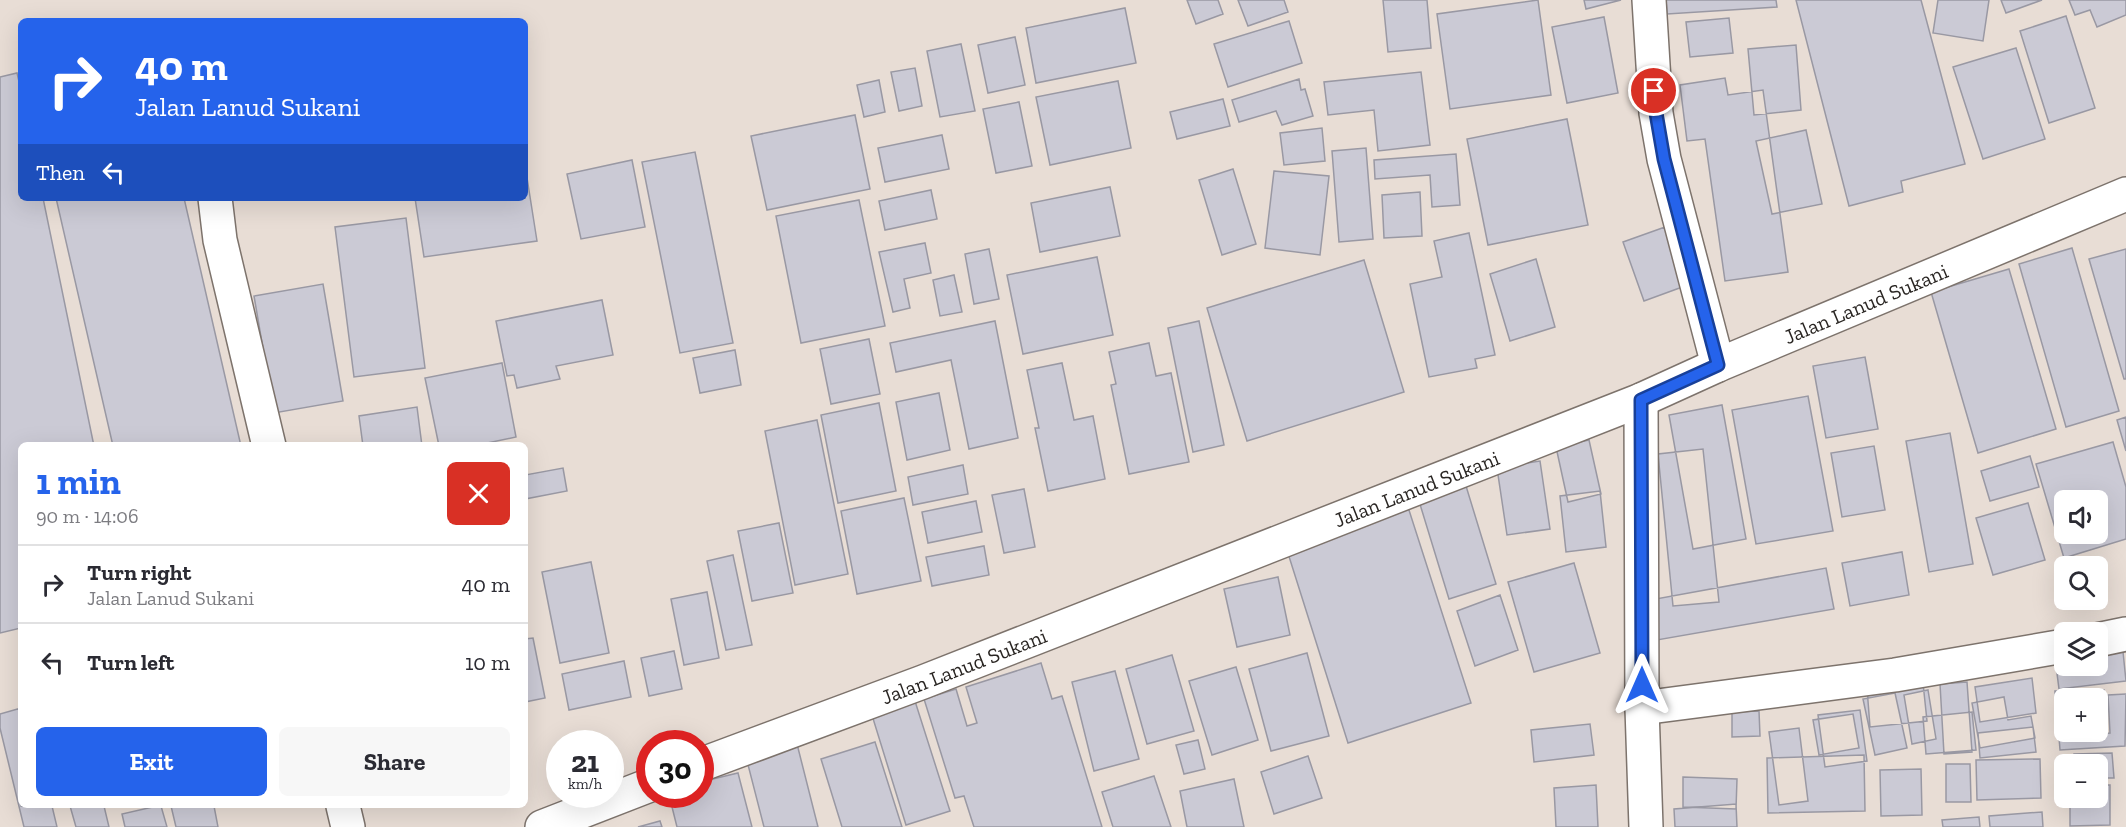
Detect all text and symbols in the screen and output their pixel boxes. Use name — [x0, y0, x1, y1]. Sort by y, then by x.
text: 40 m — [135, 40, 228, 91]
icon: right — [36, 42, 114, 120]
pin — [1628, 65, 1679, 116]
icon: arrive — [1637, 74, 1670, 107]
text: Jalan Lanud Sukani — [135, 91, 360, 123]
icon: left — [97, 156, 130, 189]
text: Then — [36, 159, 85, 186]
street label: Jalan Lanud Sukani — [1780, 258, 1951, 349]
street label: Jalan Lanud Sukani — [1330, 444, 1503, 532]
text: 1 min — [36, 460, 121, 503]
button: close — [447, 462, 510, 525]
map controls — [2054, 490, 2108, 808]
button: sound — [2054, 490, 2108, 544]
text: 90 m · 14:06 — [36, 504, 139, 528]
button: search — [2054, 556, 2108, 610]
text: Turn right — [87, 559, 191, 586]
icon: right — [36, 568, 69, 601]
text: 40 m — [461, 571, 510, 598]
text: Jalan Lanud Sukani — [87, 586, 254, 610]
street label: Jalan Lanud Sukani — [878, 622, 1050, 709]
button: layers — [2054, 622, 2108, 676]
icon: left — [36, 646, 69, 679]
text: Turn left — [87, 649, 174, 676]
text: 10 m — [465, 649, 510, 676]
position arrow — [1610, 653, 1674, 717]
button: + — [2054, 688, 2108, 742]
button: Exit — [36, 727, 267, 796]
button: Share — [279, 727, 510, 796]
speed limit sign: 30 — [636, 730, 714, 808]
text: 21 — [571, 744, 599, 780]
button: − — [2054, 754, 2108, 808]
text: km/h — [568, 775, 602, 793]

